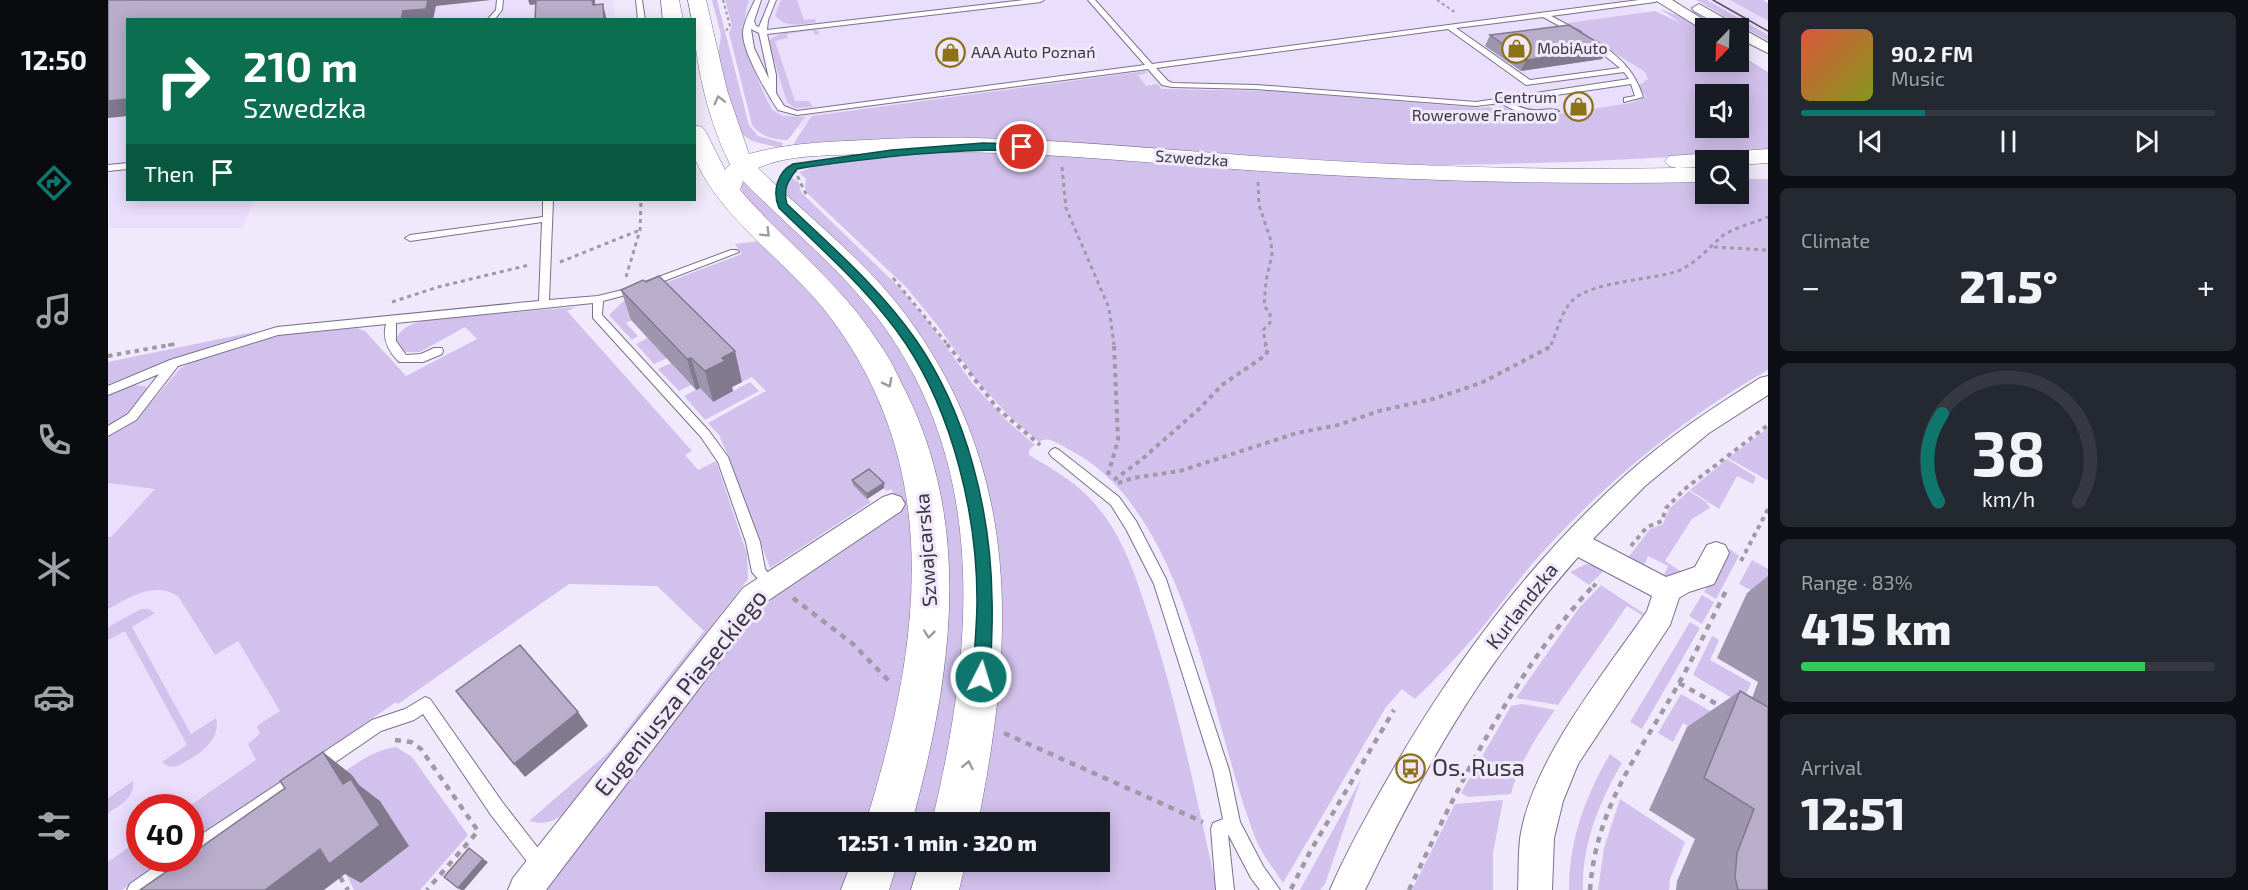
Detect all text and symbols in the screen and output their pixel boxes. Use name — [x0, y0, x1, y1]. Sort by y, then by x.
north arrow — [1695, 18, 1749, 72]
map controls — [1695, 18, 1749, 204]
shop icon: MobiAuto — [1500, 32, 1532, 64]
shop icon: AAA Auto Poznań — [934, 36, 966, 68]
place label: MobiAuto — [1537, 38, 1607, 57]
text: 210 m — [243, 40, 358, 90]
text: 90.2 FM — [1891, 40, 1973, 66]
icon: right — [144, 42, 222, 120]
place label: AAA Auto Poznań — [971, 42, 1095, 61]
text: 12:50 — [21, 43, 87, 75]
text: Music — [1891, 66, 1945, 90]
button: sound — [1695, 84, 1749, 138]
place label: Centrum Rowerowe Franowo — [1412, 87, 1557, 124]
shop icon: Centrum Rowerowe Franowo — [1562, 90, 1594, 122]
text: Szwedzka — [243, 91, 366, 123]
one-way arrow — [713, 95, 726, 105]
pin — [996, 121, 1047, 172]
icon: previous — [1854, 125, 1887, 158]
icon: pause — [1992, 125, 2025, 158]
icon: next — [2130, 125, 2163, 158]
icon: arrive — [1005, 130, 1038, 163]
street label: Szwedzka — [1155, 145, 1229, 170]
button: search — [1695, 150, 1749, 204]
icon: arrive — [206, 156, 239, 189]
text: Then — [144, 160, 194, 186]
icon: directions — [33, 162, 75, 204]
one-way arrow — [758, 225, 769, 236]
text: Climate — [1801, 228, 1870, 252]
text: 21.5° — [1959, 258, 2058, 312]
text: − — [1801, 266, 1820, 306]
text: + — [2197, 266, 2215, 306]
icon: music — [33, 290, 75, 332]
one-way arrow — [881, 377, 892, 388]
text: 38 — [1971, 414, 2045, 489]
icon: phone — [33, 419, 75, 461]
text: km/h — [1981, 486, 2035, 511]
street label: Szwajcarska — [909, 492, 941, 608]
icon: climate — [33, 548, 75, 590]
street label: Kurlandzka — [1480, 558, 1562, 653]
text: Range · 83% — [1801, 570, 1913, 594]
street label: Eugeniusza Piaseckiego — [587, 583, 772, 801]
text: 415 km — [1801, 600, 1951, 654]
one-way arrow — [923, 630, 936, 639]
position arrow — [949, 645, 1013, 709]
icon: car — [33, 676, 75, 718]
bus stop icon: Os. Rusa — [1395, 752, 1427, 784]
place label: Os. Rusa — [1432, 752, 1525, 781]
text: Arrival — [1801, 755, 1862, 779]
one-way arrow — [961, 760, 974, 770]
text: 12:51 — [1801, 785, 1906, 839]
speed limit sign: 40 — [126, 794, 204, 872]
icon: filters — [33, 805, 75, 847]
text: 12:51 · 1 min · 320 m — [838, 829, 1037, 855]

